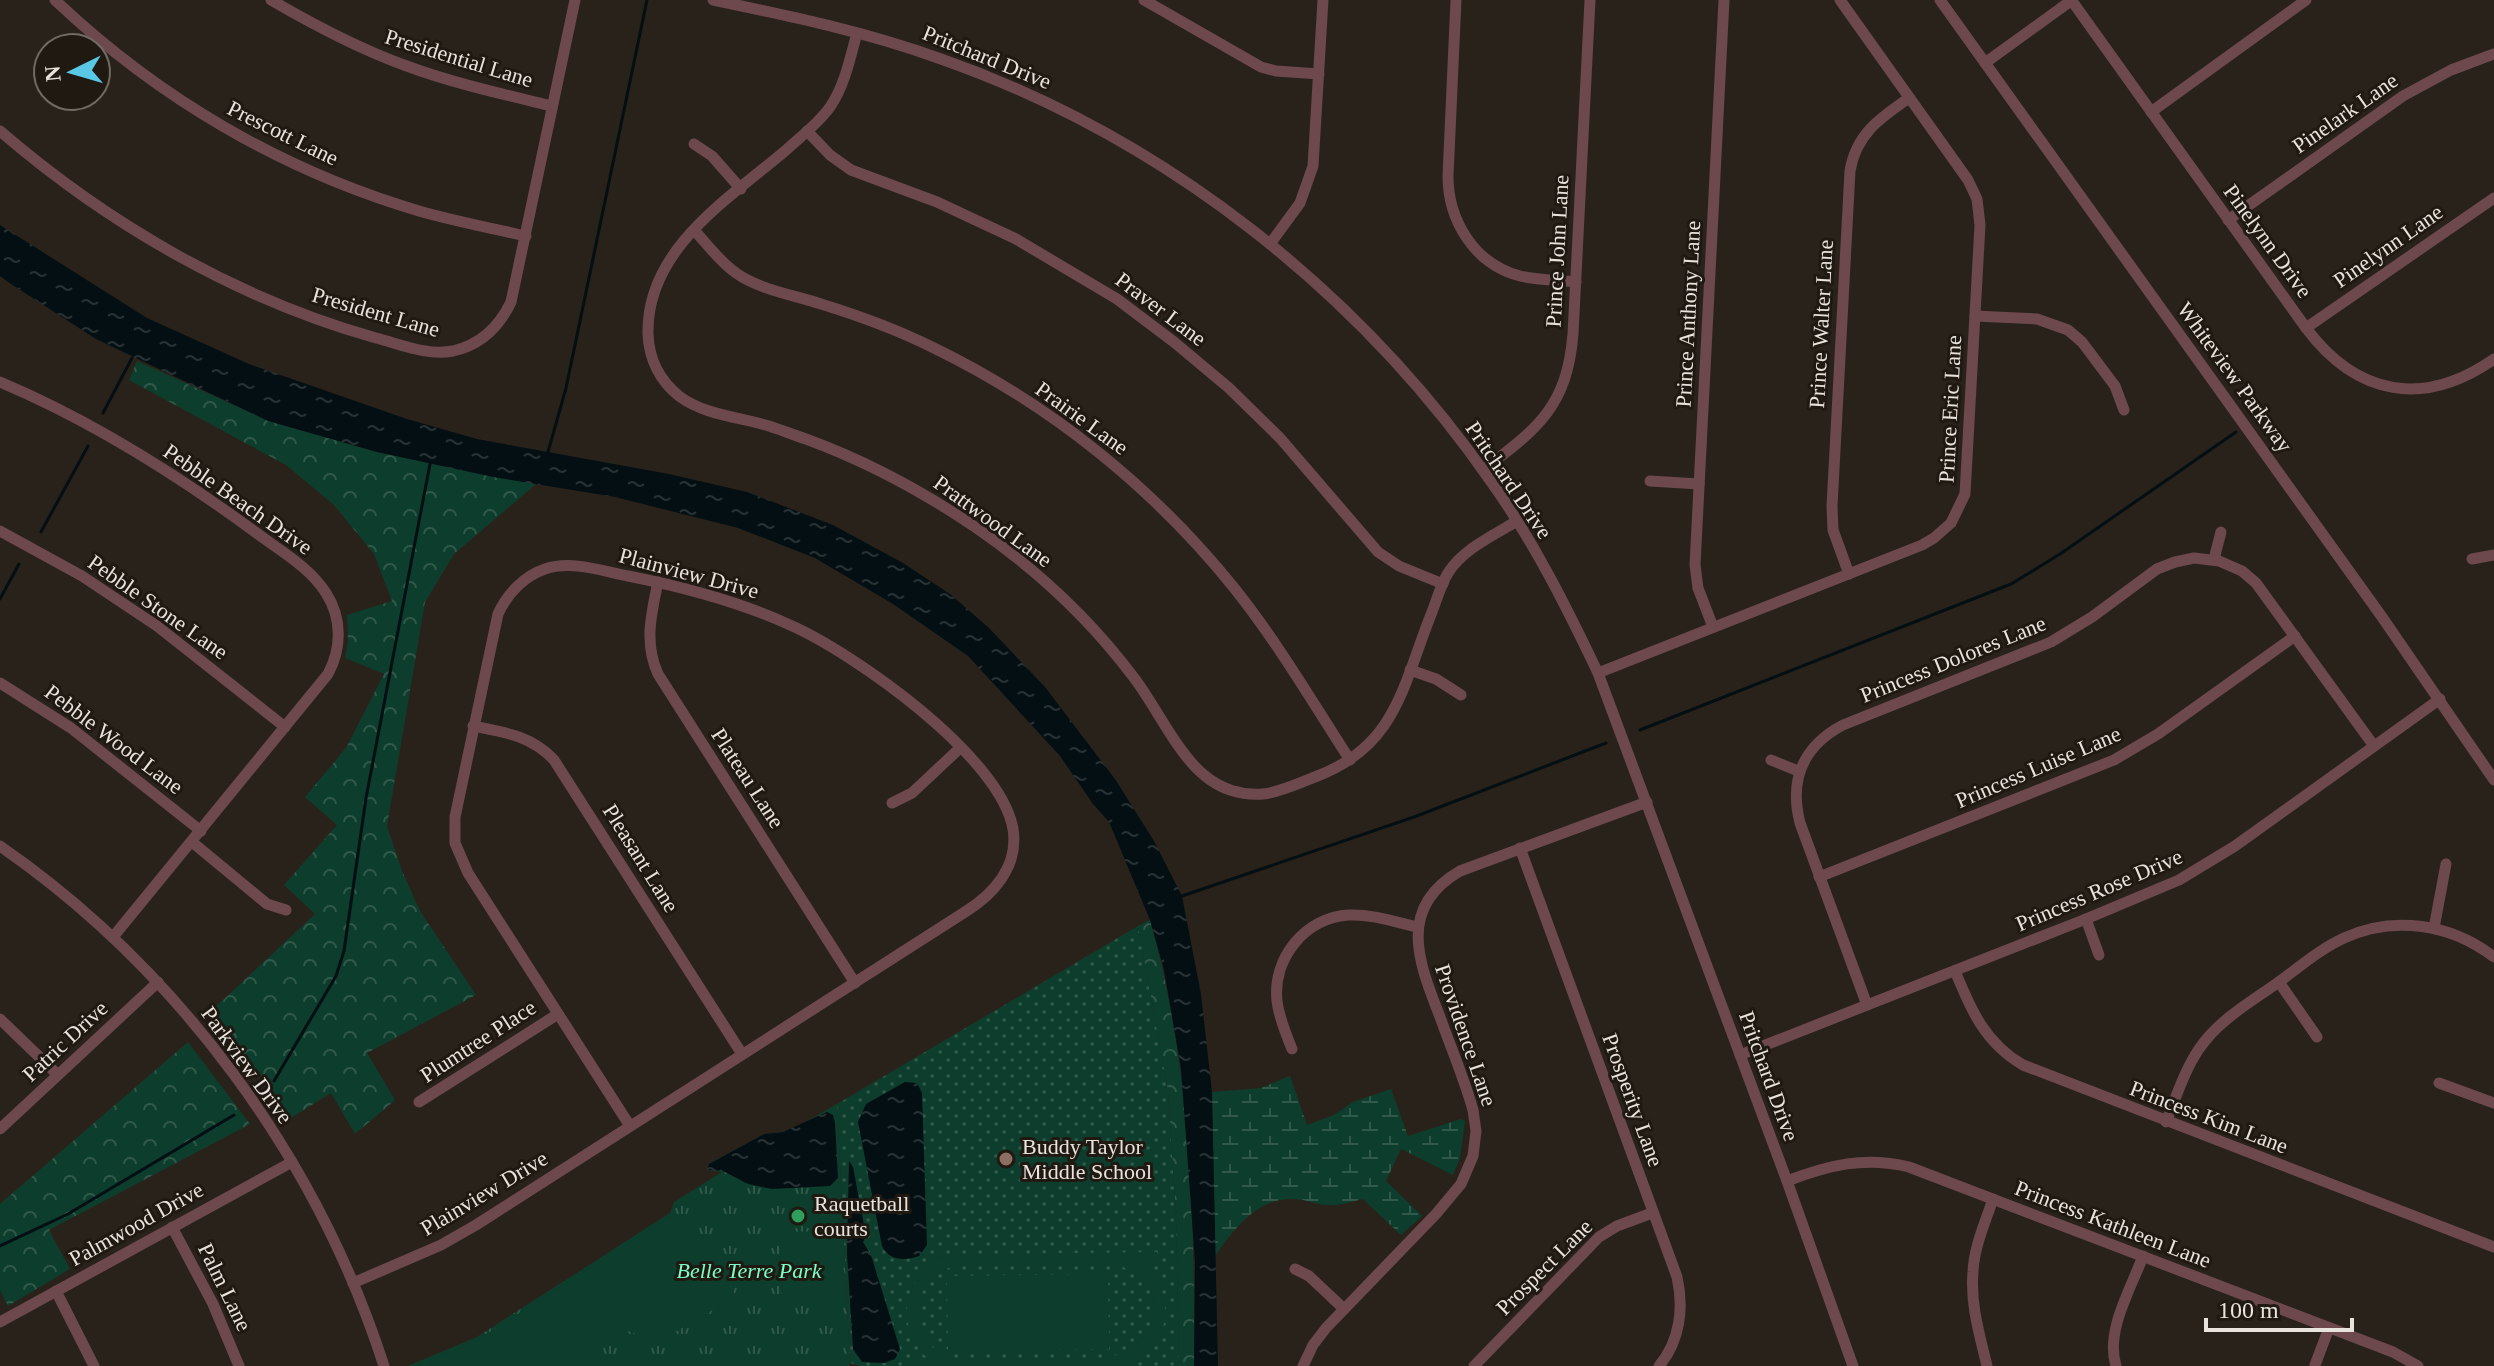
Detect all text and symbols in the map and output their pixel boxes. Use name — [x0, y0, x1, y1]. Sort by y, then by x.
street label: Pritchard Drive — [919, 20, 1055, 94]
street label: Presidential Lane — [382, 24, 536, 92]
north arrow — [32, 32, 112, 112]
text: N — [39, 65, 66, 83]
street label: Pinelark Lane — [2288, 68, 2402, 158]
street label: Prescott Lane — [223, 95, 343, 171]
street label: Prince John Lane — [1541, 174, 1573, 328]
street label: Pinelynn Drive — [2219, 180, 2317, 302]
street label: Pinelynn Lane — [2329, 199, 2447, 293]
street label: Prince Anthony Lane — [1671, 220, 1705, 408]
street label: Prince Walter Lane — [1804, 239, 1838, 409]
street label: Praver Lane — [1111, 267, 1211, 351]
street label: President Lane — [309, 282, 443, 342]
street label: Whiteview Parkway — [2172, 297, 2298, 457]
street label: Prince Eric Lane — [1934, 335, 1966, 483]
street label: Prairie Lane — [1031, 376, 1133, 460]
street label: Pritchard Drive — [1461, 417, 1557, 543]
street label: Pebble Beach Drive — [159, 438, 317, 560]
street label: Prattwood Lane — [929, 470, 1057, 572]
street label: Plainview Drive — [616, 542, 762, 604]
street label: Pebble Stone Lane — [83, 549, 233, 665]
street label: Princess Dolores Lane — [1857, 610, 2049, 708]
street label: Pebble Wood Lane — [40, 679, 188, 799]
street label: Princess Luise Lane — [1952, 721, 2124, 813]
street label: Plateau Lane — [706, 723, 790, 833]
street label: Pleasant Lane — [598, 799, 684, 917]
street label: Princess Rose Drive — [2012, 844, 2186, 936]
street label: Providence Lane — [1430, 961, 1502, 1109]
street label: Plumtree Place — [416, 994, 540, 1088]
street label: Patric Drive — [17, 995, 113, 1087]
street label: Parkview Drive — [196, 1002, 298, 1128]
street label: Pritchard Drive — [1734, 1008, 1804, 1144]
street label: Prosperity Lane — [1597, 1030, 1669, 1170]
street label: Princess Kim Lane — [2126, 1075, 2292, 1159]
place label: Buddy Taylor Middle School — [1022, 1134, 1152, 1184]
street label: Plainview Drive — [416, 1145, 552, 1241]
marker: Buddy Taylor Middle School — [997, 1150, 1015, 1168]
street label: Princess Kathleen Lane — [2012, 1175, 2214, 1273]
street label: Palmwood Drive — [64, 1177, 208, 1271]
place label: Raquetball courts — [814, 1191, 909, 1241]
marker: Raquetball courts — [789, 1207, 807, 1225]
street label: Prospect Lane — [1491, 1214, 1597, 1320]
street label: Palm Lane — [193, 1239, 257, 1335]
park label: Belle Terre Park — [676, 1258, 823, 1283]
scale bar — [2206, 1282, 2352, 1332]
text: 100 m — [2218, 1297, 2279, 1323]

